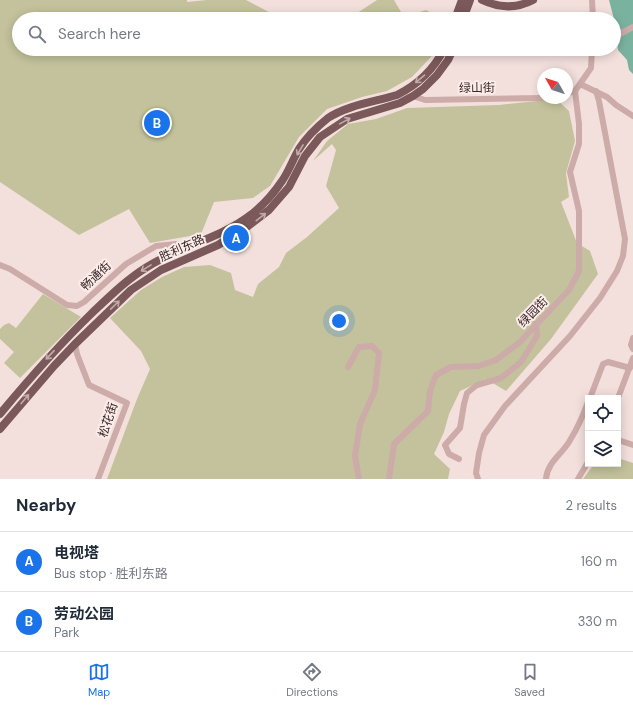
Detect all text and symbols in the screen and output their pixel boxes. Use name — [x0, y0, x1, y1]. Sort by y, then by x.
search box — [12, 12, 621, 56]
icon: search — [26, 23, 48, 45]
text: Search here — [58, 24, 141, 44]
north arrow — [537, 68, 573, 104]
one-way arrow — [415, 75, 426, 84]
street label: 绿山街 — [459, 80, 495, 96]
pin: B — [144, 108, 170, 138]
one-way arrow — [339, 116, 351, 124]
one-way arrow — [295, 144, 303, 156]
one-way arrow — [255, 212, 266, 221]
pin: A — [223, 223, 249, 253]
street label: 胜利东路 — [157, 231, 207, 265]
street label: 畅通街 — [77, 258, 115, 294]
one-way arrow — [141, 264, 152, 272]
street label: 绿园街 — [515, 293, 551, 331]
one-way arrow — [110, 300, 120, 310]
your location — [329, 311, 349, 331]
one-way arrow — [45, 350, 55, 360]
one-way arrow — [21, 394, 30, 405]
map controls — [585, 395, 621, 467]
button: locate — [585, 395, 621, 431]
street label: 松花街 — [95, 400, 121, 440]
button: layers — [585, 431, 621, 467]
text: Nearby — [16, 494, 76, 516]
text: 2 results — [566, 497, 617, 514]
text: 电视塔 — [54, 543, 99, 563]
text: A — [24, 553, 34, 570]
text: 160 m — [581, 553, 617, 570]
text: Bus stop · 胜利东路 — [54, 565, 168, 582]
text: 劳动公园 — [54, 604, 114, 624]
text: B — [25, 613, 33, 630]
text: 330 m — [578, 613, 617, 630]
text: Park — [54, 624, 80, 641]
tab: Map — [88, 661, 110, 699]
tab: Directions — [286, 661, 338, 699]
tab: Saved — [514, 661, 545, 699]

